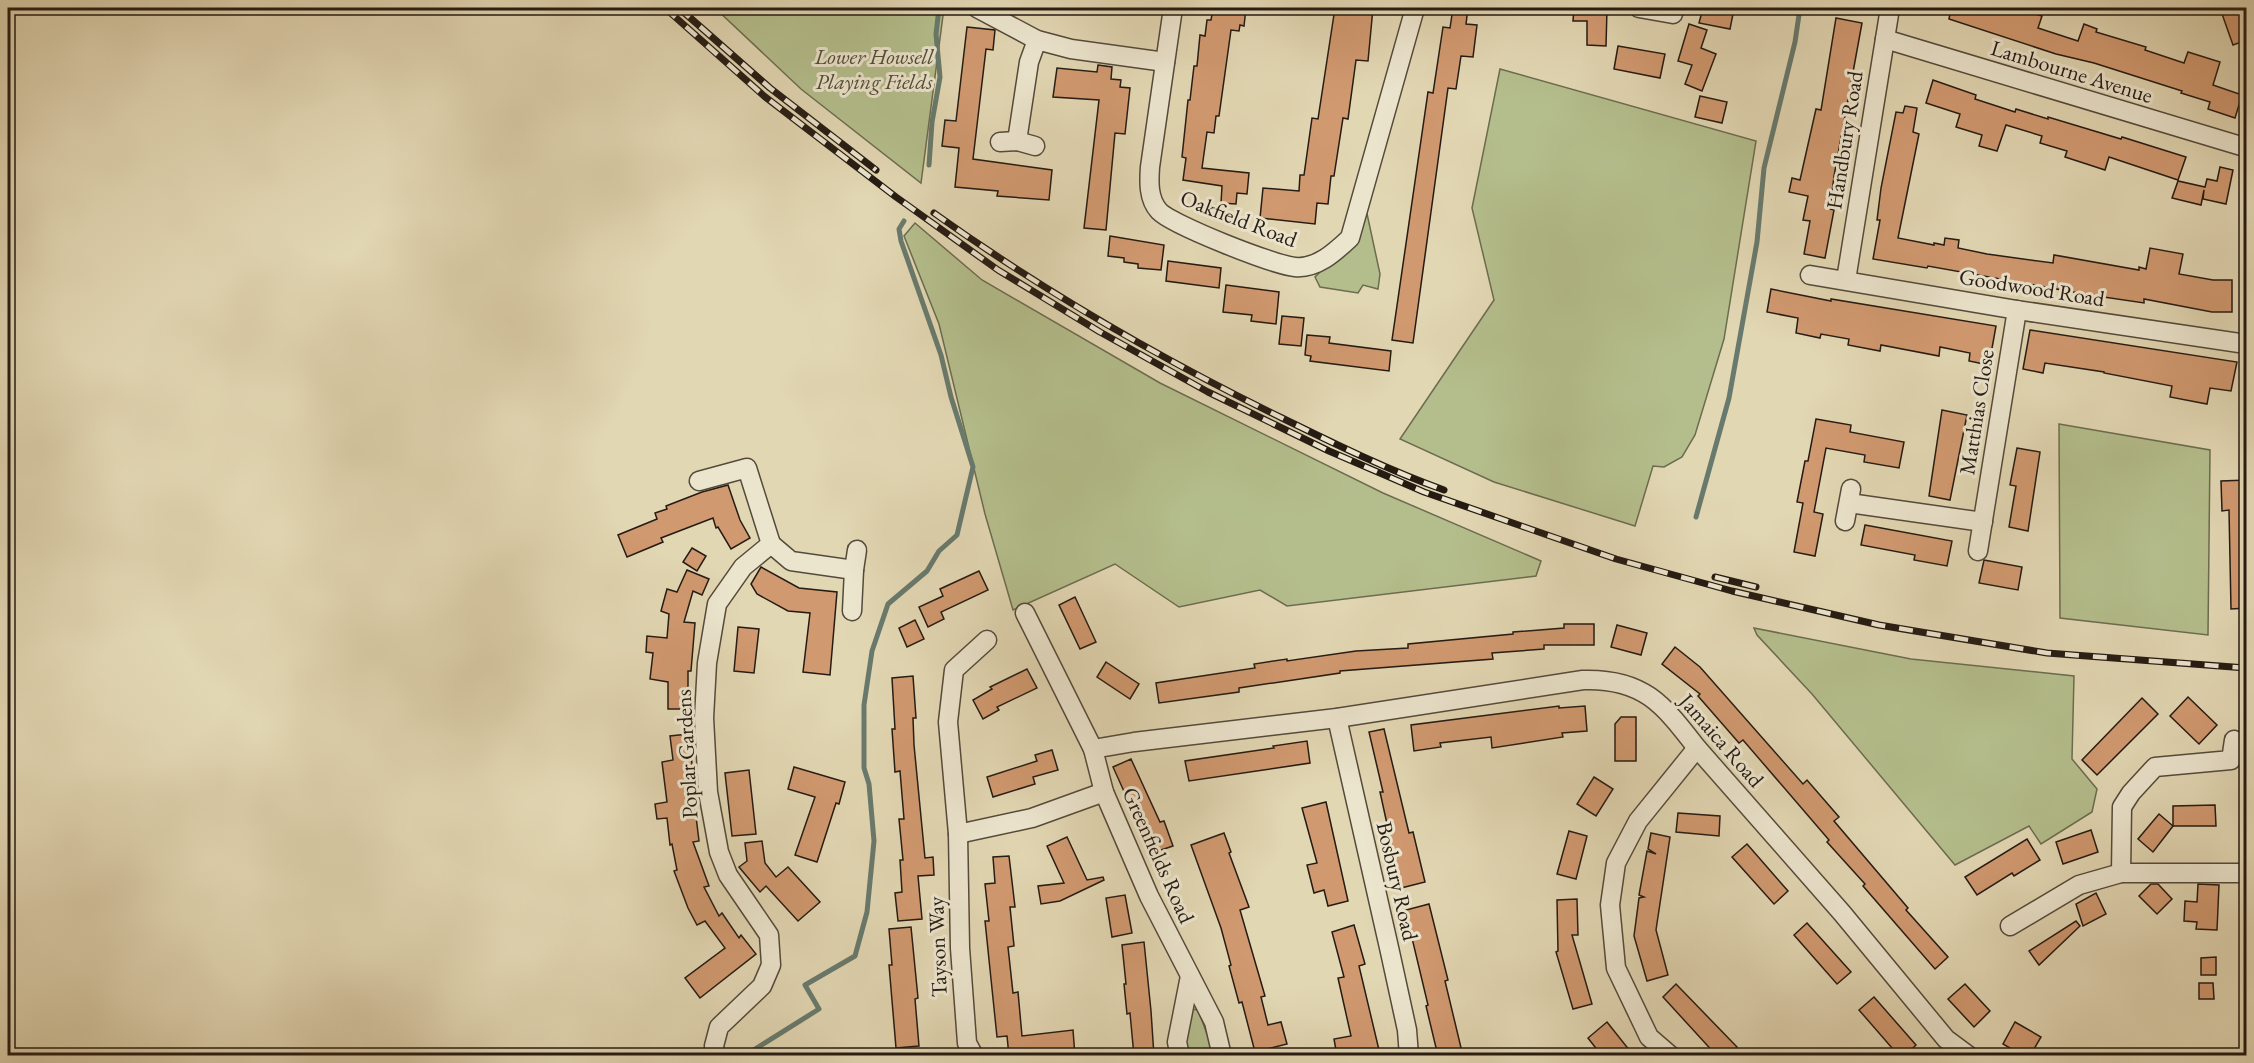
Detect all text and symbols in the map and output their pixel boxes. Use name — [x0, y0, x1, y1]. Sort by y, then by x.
street label: Lambourne Avenue — [1987, 33, 2157, 110]
park label: Lower Howsell Playing Fields — [814, 42, 934, 96]
street label: Handbury Road — [1819, 68, 1870, 211]
street label: Oakfield Road — [1176, 183, 1302, 254]
street label: Goodwood Road — [1957, 262, 2108, 313]
street label: Matthias Close — [1952, 347, 2001, 477]
street label: Jamaica Road — [1672, 686, 1771, 794]
street label: Poplar Gardens — [669, 689, 704, 819]
street label: Greenfields Road — [1116, 783, 1202, 929]
street label: Bosbury Road — [1370, 819, 1425, 944]
street label: Tayson Way — [921, 896, 954, 998]

